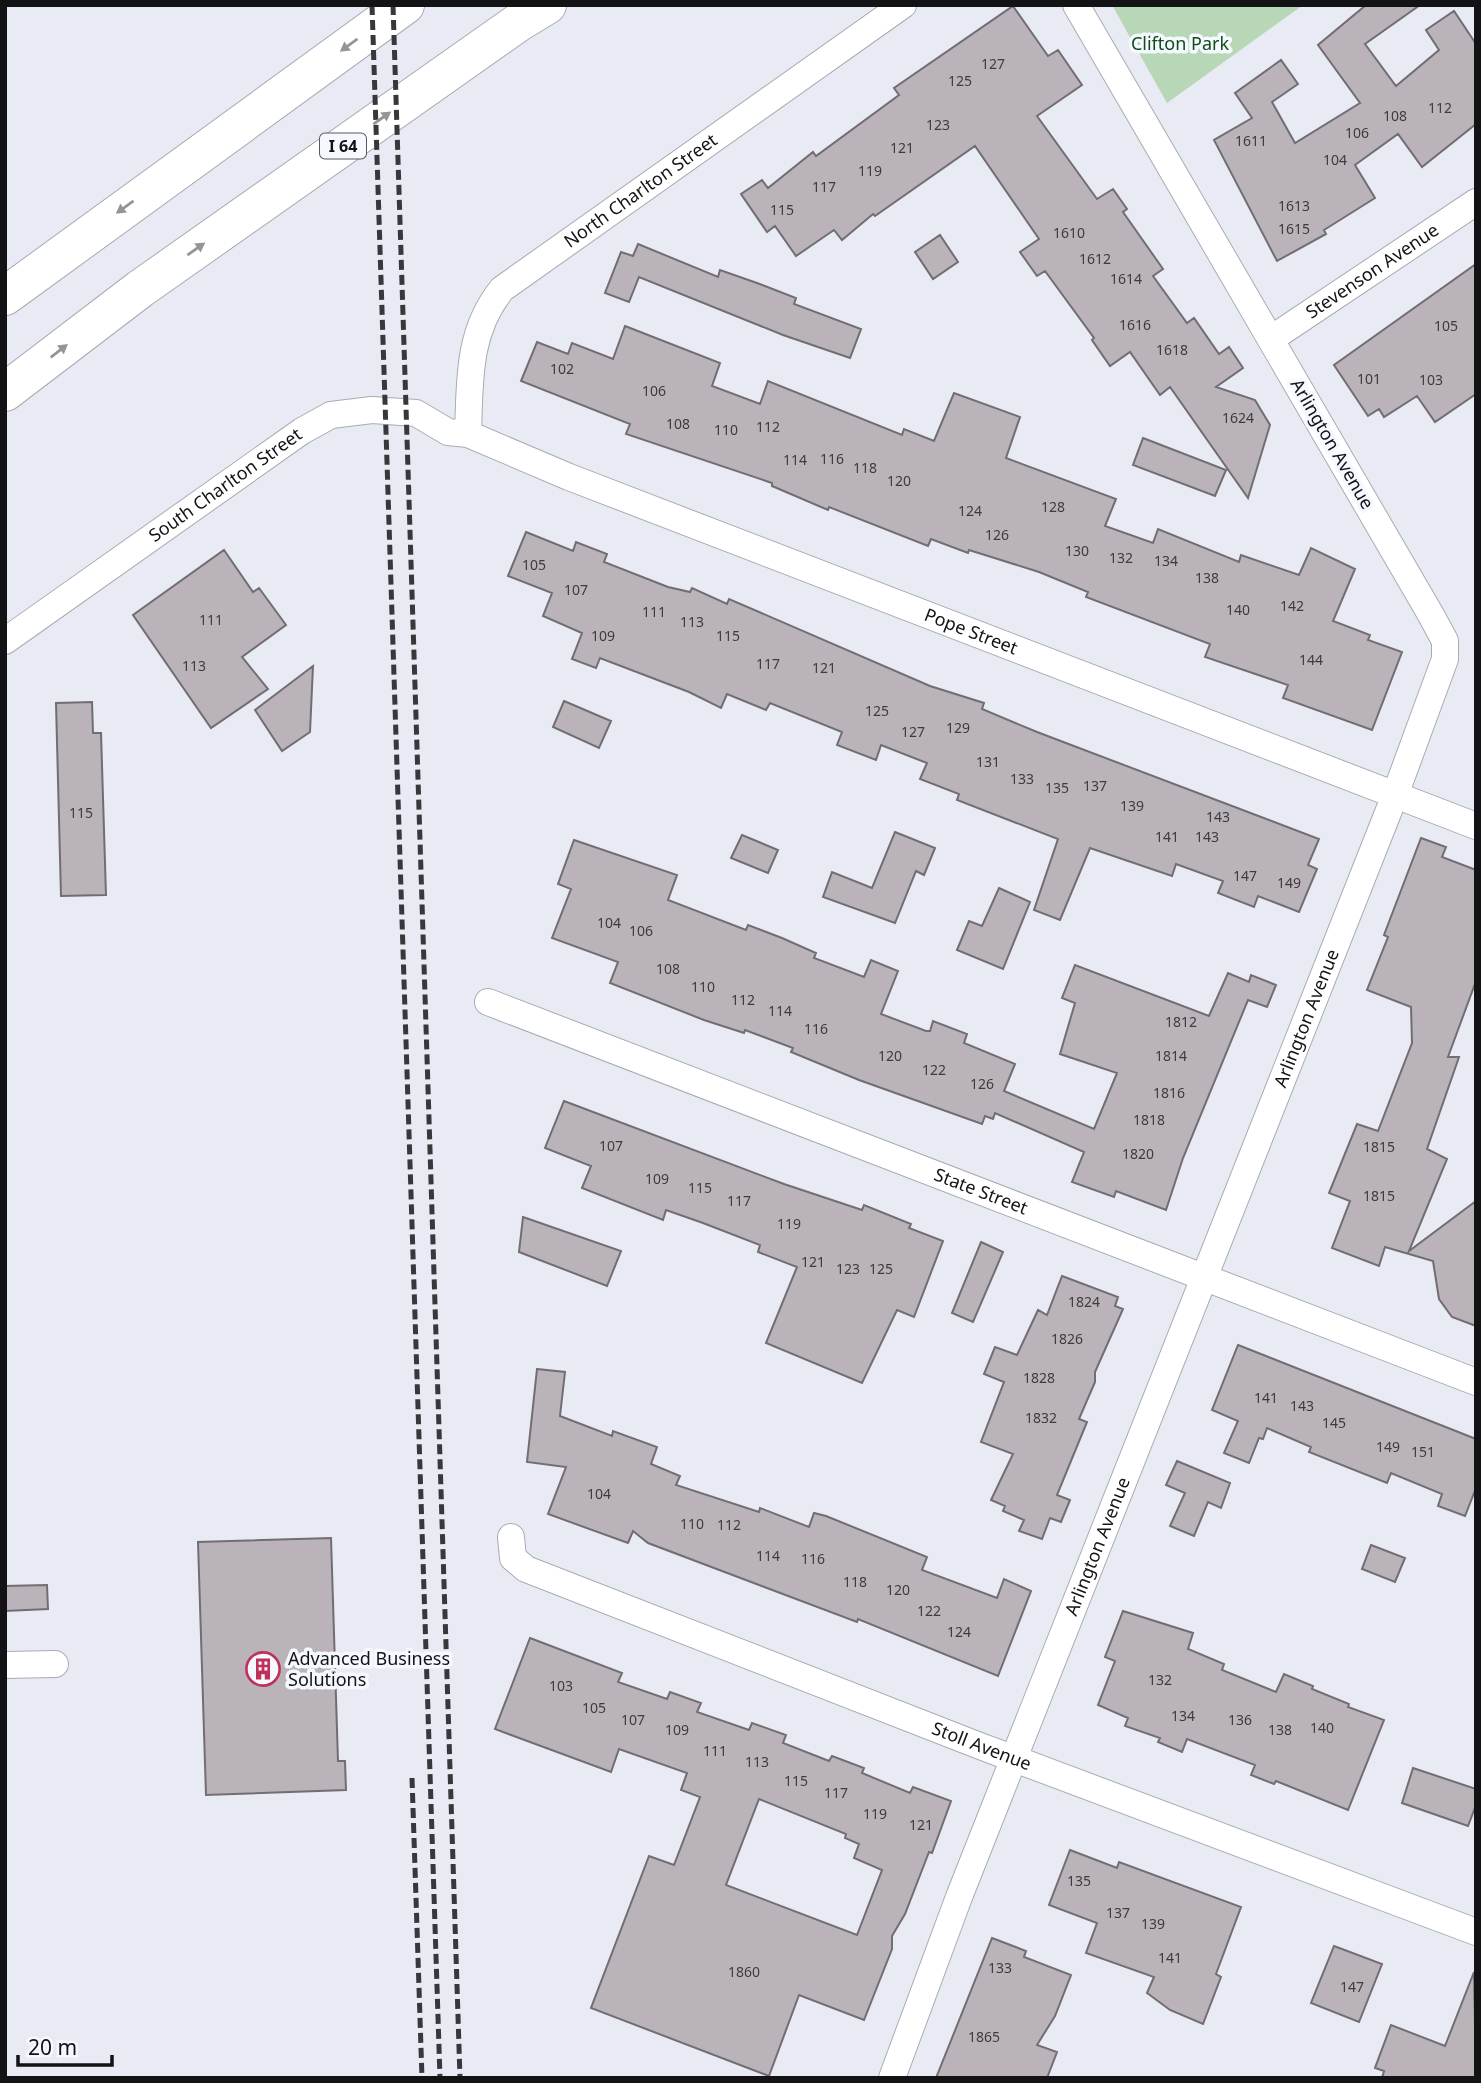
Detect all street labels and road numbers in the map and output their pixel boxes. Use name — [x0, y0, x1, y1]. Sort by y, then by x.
street label: North Charlton Street — [559, 127, 722, 253]
road number: I 64 — [320, 134, 366, 158]
street label: Stevenson Avenue — [1301, 217, 1443, 323]
street label: Arlington Avenue — [1286, 374, 1380, 513]
street label: South Charlton Street — [143, 422, 307, 547]
street label: Pope Street — [921, 602, 1022, 660]
street label: Arlington Avenue — [1268, 945, 1344, 1091]
street label: State Street — [931, 1162, 1032, 1220]
street label: Arlington Avenue — [1059, 1473, 1135, 1619]
street label: Stoll Avenue — [929, 1715, 1035, 1775]

